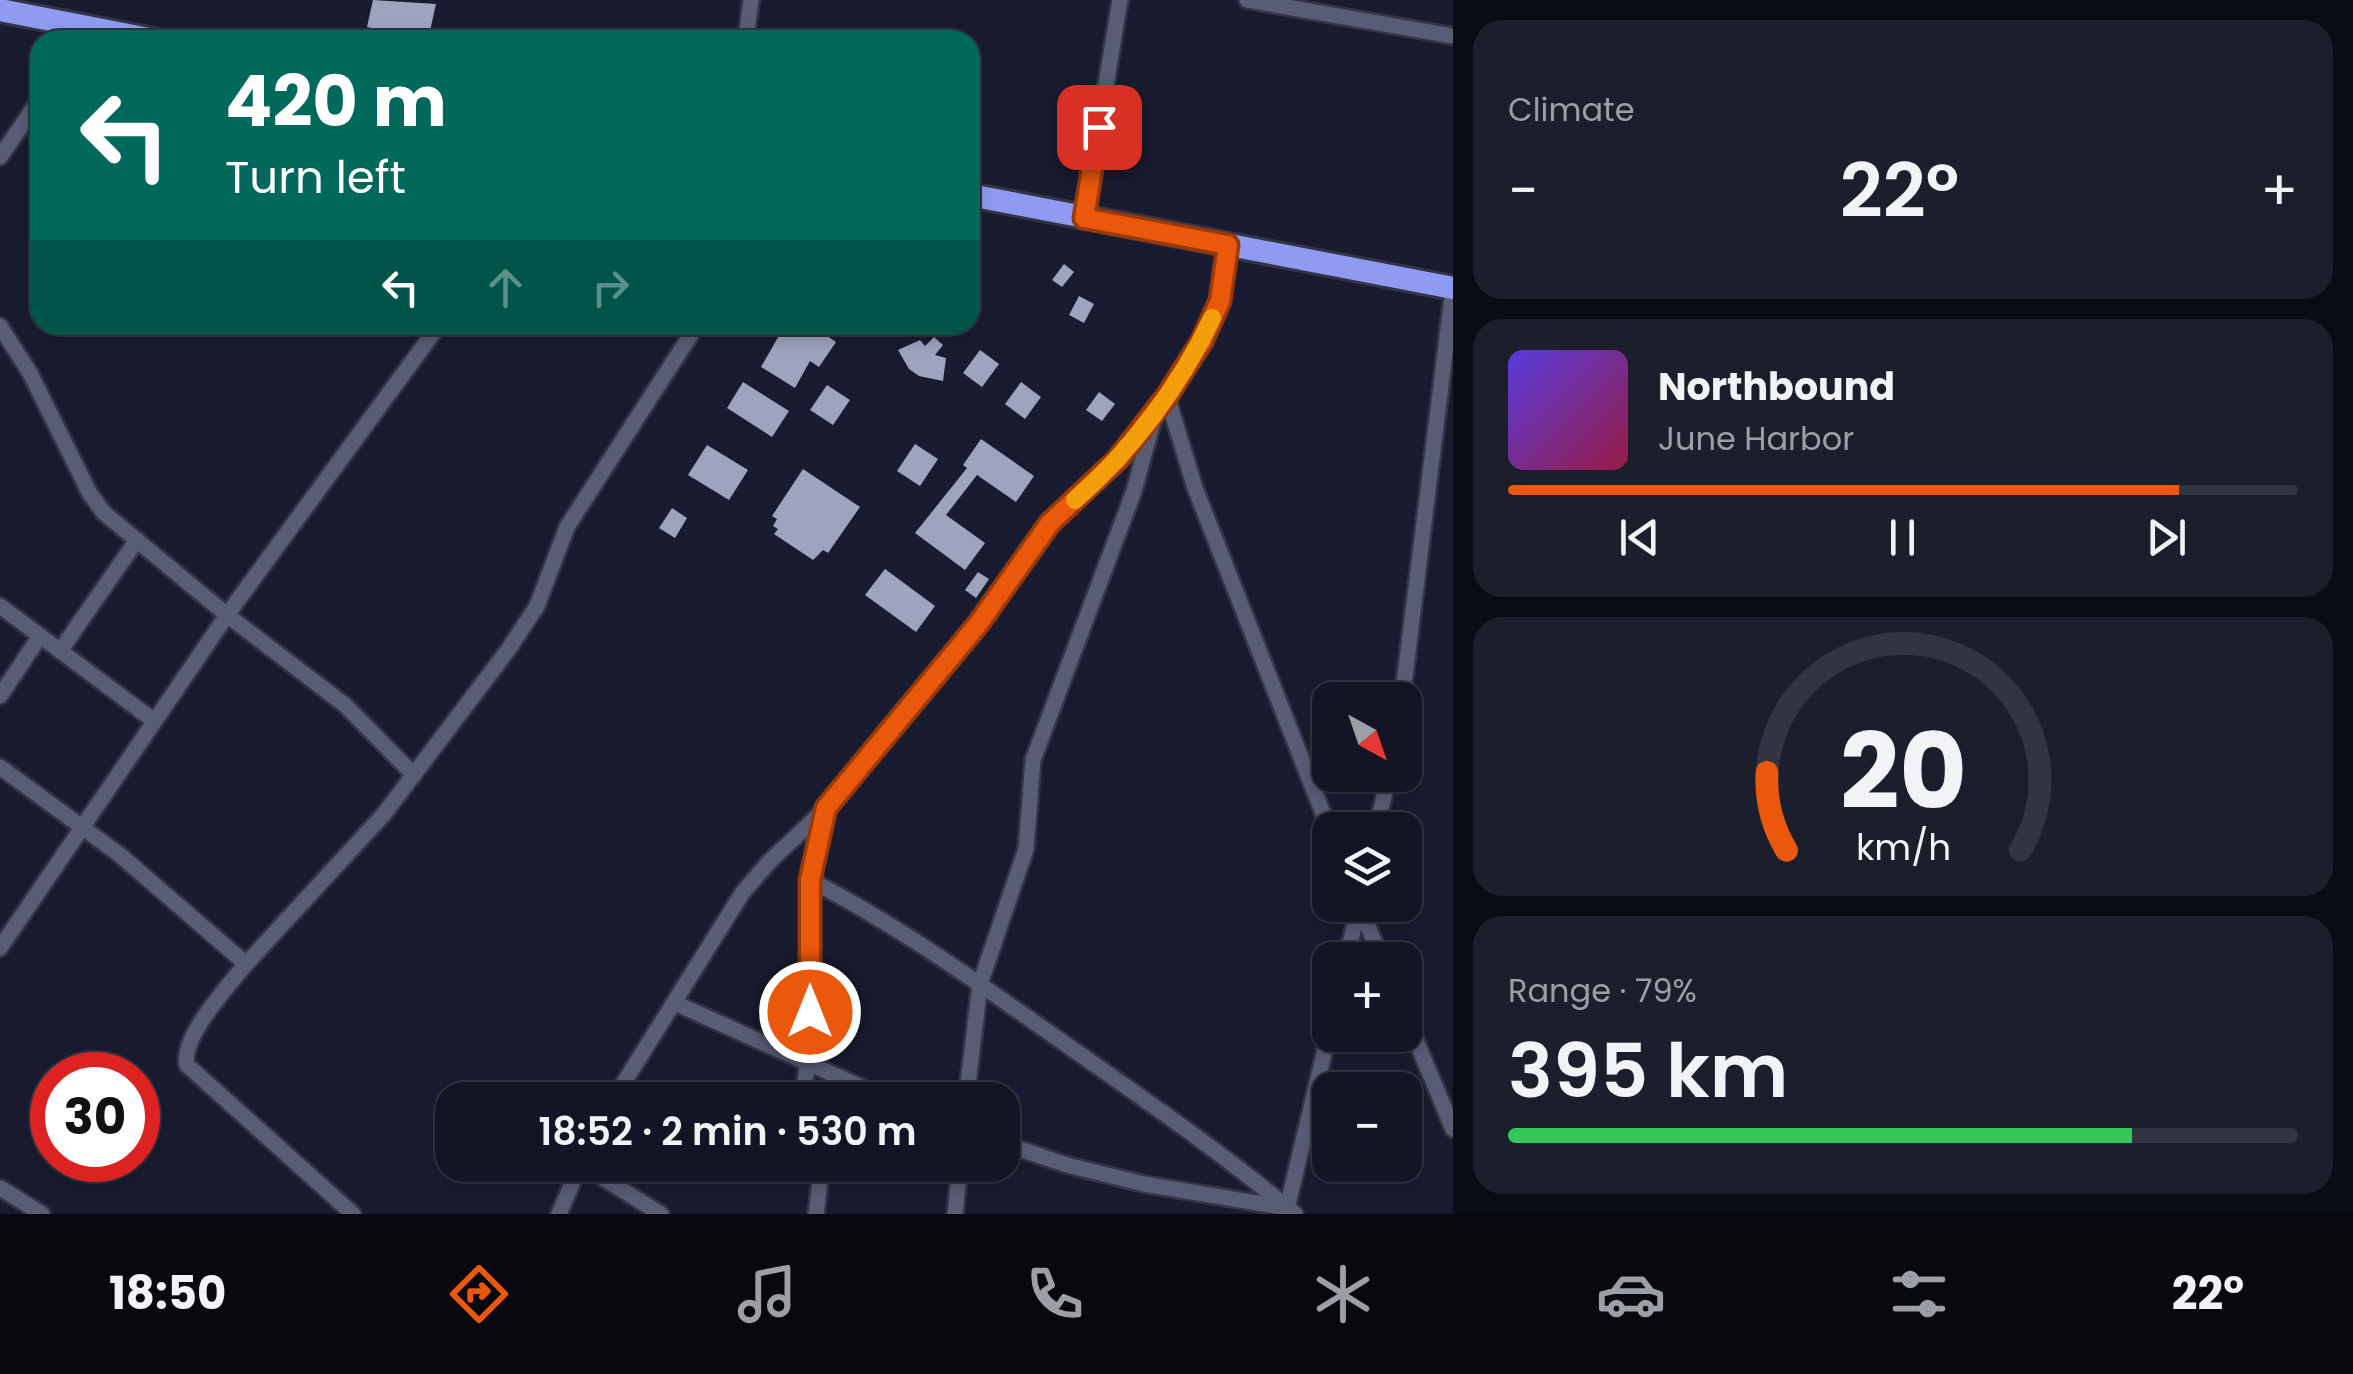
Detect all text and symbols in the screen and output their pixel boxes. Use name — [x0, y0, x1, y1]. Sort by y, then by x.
text: 420 m — [225, 52, 447, 151]
icon: left — [60, 70, 190, 200]
pin — [1057, 85, 1142, 170]
text: Climate — [1508, 87, 1635, 132]
icon: arrive — [1072, 100, 1127, 155]
text: 22° — [1840, 138, 1959, 243]
text: Turn left — [225, 146, 406, 209]
text: − — [1508, 152, 1538, 229]
text: + — [2260, 152, 2298, 229]
icon: left — [373, 260, 428, 315]
icon: ahead — [478, 260, 533, 315]
icon: right — [583, 260, 638, 315]
text: Northbound — [1658, 360, 1895, 413]
text: June Harbor — [1658, 416, 1854, 461]
icon: previous — [1612, 510, 1667, 565]
icon: pause — [1875, 510, 1930, 565]
icon: next — [2139, 510, 2194, 565]
north arrow — [1312, 682, 1422, 792]
map controls — [1312, 682, 1422, 1182]
text: 20 — [1839, 699, 1967, 844]
button: layers — [1312, 812, 1422, 922]
text: km/h — [1855, 822, 1951, 873]
button: + — [1312, 942, 1422, 1052]
position arrow — [758, 960, 862, 1064]
text: Range · 79% — [1508, 968, 1697, 1013]
text: 395 km — [1508, 1018, 1788, 1123]
speed limit sign: 30 — [30, 1052, 160, 1182]
button: − — [1312, 1072, 1422, 1182]
text: 18:52 · 2 min · 530 m — [538, 1105, 917, 1158]
icon: directions — [444, 1259, 514, 1329]
icon: music — [732, 1259, 802, 1329]
icon: phone — [1020, 1259, 1090, 1329]
icon: climate — [1308, 1259, 1378, 1329]
icon: car — [1596, 1259, 1666, 1329]
icon: filters — [1884, 1259, 1954, 1329]
text: 18:50 — [109, 1262, 226, 1325]
text: 22° — [2172, 1262, 2244, 1325]

